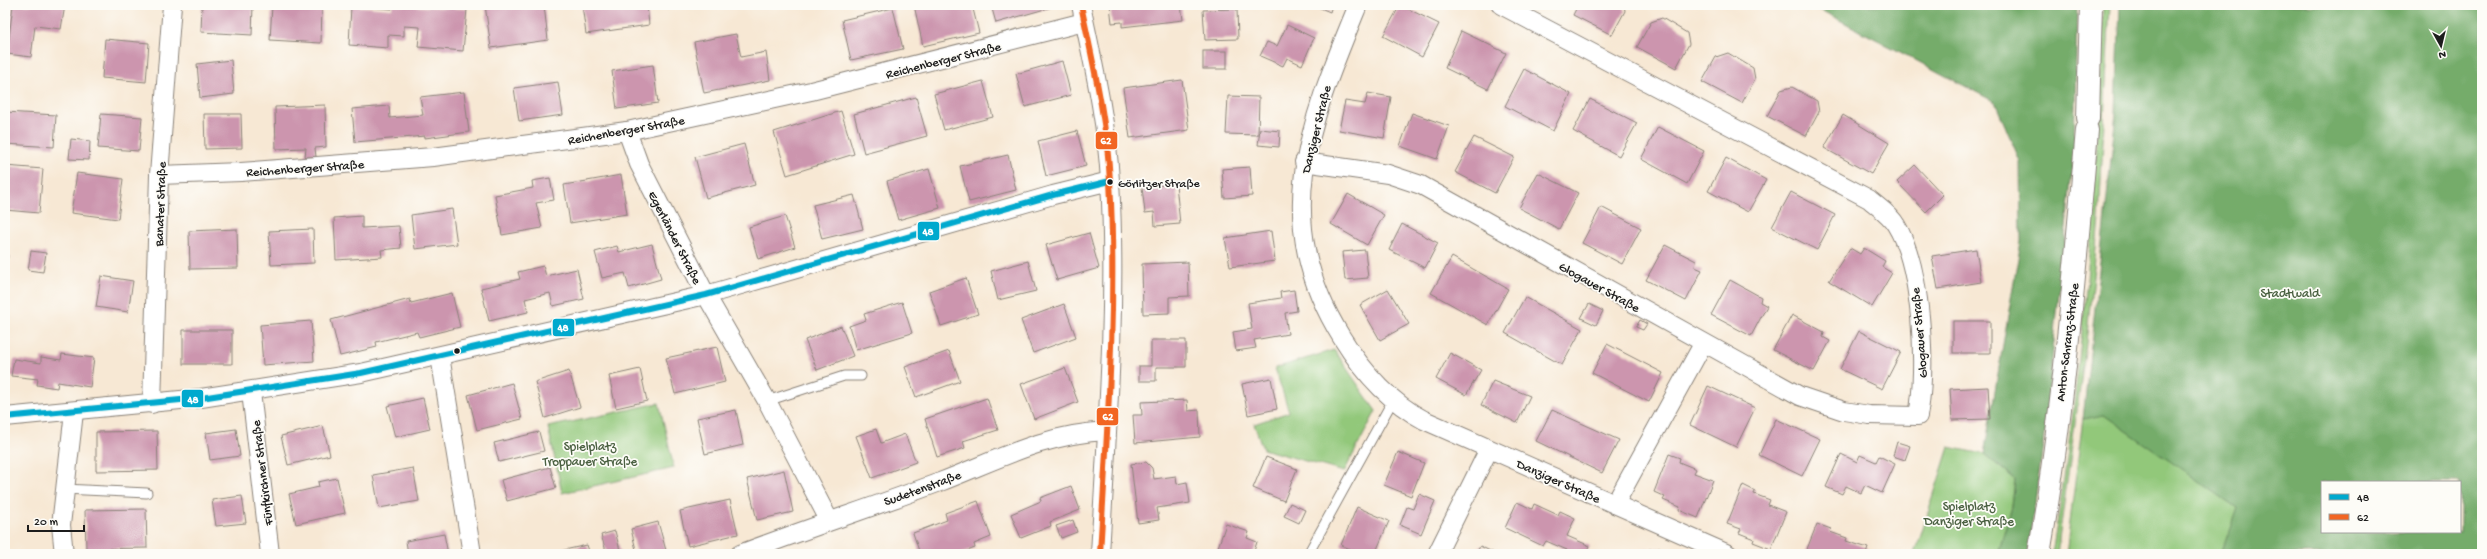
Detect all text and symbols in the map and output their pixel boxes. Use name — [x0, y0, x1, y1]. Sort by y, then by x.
north arrow — [2421, 26, 2461, 66]
street label: Reichenberger Straße — [884, 40, 1003, 83]
text: N — [2438, 47, 2447, 60]
street label: Danziger Straße — [1299, 84, 1336, 176]
street label: Reichenberger Straße — [567, 114, 686, 149]
line badge: 62 — [1095, 131, 1118, 150]
text: 62 — [1101, 136, 1112, 148]
street label: Reichenberger Straße — [246, 158, 365, 181]
street label: Banater Straße — [152, 161, 170, 248]
marker: Görlitzer Straße — [1105, 177, 1115, 187]
place label: Görlitzer Straße — [1118, 178, 1200, 192]
street label: Egerländer Straße — [644, 189, 704, 288]
line badge: 48 — [917, 221, 940, 241]
text: 48 — [921, 227, 934, 239]
street label: Glogauer Straße — [1555, 260, 1642, 317]
street label: Anton-Schranz-Straße — [2054, 282, 2083, 402]
street label: Glogauer Straße — [1909, 287, 1932, 379]
park label: Stadtwald — [2260, 287, 2321, 302]
line badge: 48 — [552, 318, 575, 337]
text: 48 — [556, 323, 569, 335]
unlabelled marker — [452, 346, 462, 356]
line badge: 48 — [181, 389, 204, 408]
text: 48 — [186, 395, 199, 407]
line badge: 62 — [1096, 407, 1119, 426]
text: 62 — [1103, 412, 1114, 424]
street label: Fünfkirchner Straße — [250, 419, 277, 527]
park label: Spielplatz Troppauer Straße — [542, 440, 638, 470]
street label: Danziger Straße — [1513, 457, 1602, 508]
street label: Sudetenstraße — [882, 468, 964, 510]
legend — [2321, 481, 2461, 533]
text: 48 — [2357, 492, 2370, 506]
park label: Spielplatz Danziger Straße — [1923, 500, 2014, 530]
scale bar — [28, 507, 84, 533]
text: 62 — [2357, 512, 2369, 526]
text: 20 m — [34, 516, 59, 530]

